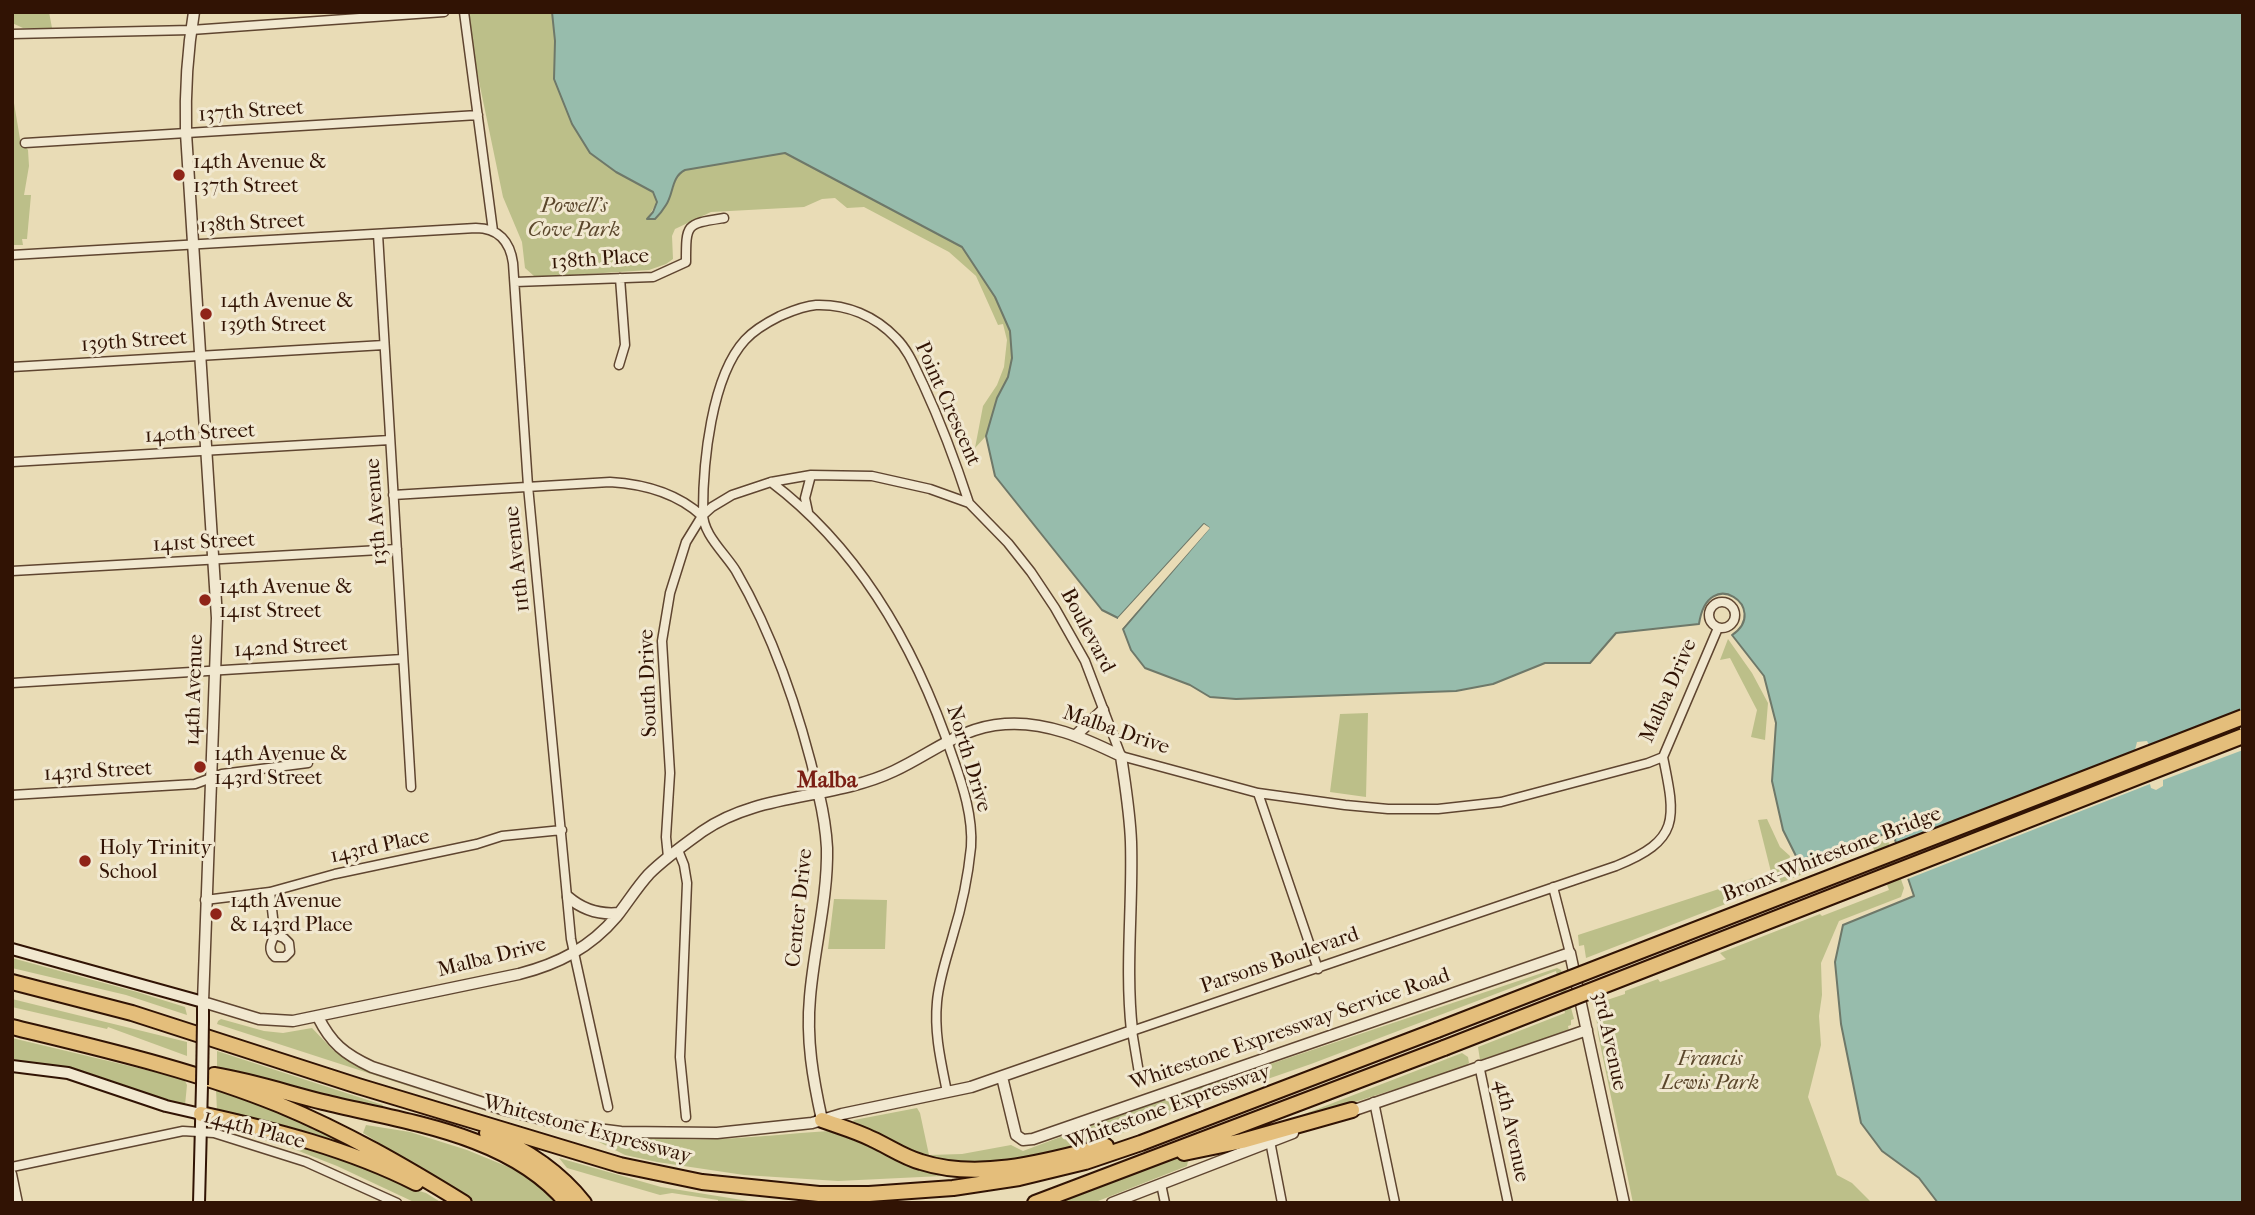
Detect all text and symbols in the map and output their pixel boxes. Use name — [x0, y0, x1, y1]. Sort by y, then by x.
street label: 137th Street — [198, 96, 304, 128]
place label: 14th Avenue & 137th Street — [193, 150, 326, 200]
marker: 14th Avenue & 137th Street — [171, 167, 187, 183]
park label: Powell's Cove Park — [528, 194, 620, 244]
street label: 138th Street — [198, 209, 306, 239]
street label: 138th Place — [550, 244, 650, 276]
place label: 14th Avenue & 139th Street — [220, 289, 353, 339]
marker: 14th Avenue & 139th Street — [198, 306, 214, 322]
street label: 139th Street — [80, 326, 188, 358]
street label: Point Crescent — [908, 338, 986, 470]
street label: 140th Street — [144, 419, 256, 449]
street label: 13th Avenue — [361, 457, 393, 567]
street label: 11th Avenue — [500, 505, 536, 613]
street label: 141st Street — [152, 528, 256, 558]
place label: 14th Avenue & 141st Street — [219, 575, 352, 625]
street label: Boulevard — [1054, 584, 1120, 678]
marker: 14th Avenue & 141st Street — [197, 592, 213, 608]
street label: South Drive — [635, 628, 663, 738]
street label: 142nd Street — [233, 632, 349, 664]
street label: 14th Avenue — [180, 634, 210, 746]
street label: Malba Drive — [1635, 635, 1703, 747]
street label: Malba Drive — [1059, 701, 1173, 761]
street label: North Drive — [940, 703, 996, 815]
place label: 14th Avenue & 143rd Street — [214, 742, 347, 792]
street label: 143rd Street — [43, 757, 153, 787]
marker: 14th Avenue & 143rd Street — [192, 759, 208, 775]
district label: Malba — [797, 767, 857, 795]
street label: Bronx-Whitestone Bridge — [1719, 802, 1945, 908]
street label: 143rd Place — [328, 824, 432, 870]
place label: Holy Trinity School — [99, 836, 212, 886]
street label: Center Drive — [781, 847, 819, 969]
marker: Holy Trinity School — [77, 853, 93, 869]
place label: 14th Avenue & 143rd Place — [230, 889, 353, 939]
marker: 14th Avenue & 143rd Place — [208, 906, 224, 922]
street label: Parsons Boulevard — [1198, 922, 1362, 1000]
street label: Malba Drive — [435, 932, 549, 984]
street label: Whitestone Expressway Service Road — [1127, 963, 1453, 1097]
street label: 3rd Avenue — [1586, 989, 1632, 1093]
park label: Francis Lewis Park — [1661, 1047, 1759, 1097]
street label: Whitestone Expressway — [1064, 1059, 1274, 1157]
street label: 4th Avenue — [1488, 1078, 1534, 1184]
street label: Whitestone Expressway — [480, 1090, 694, 1170]
street label: 144th Place — [200, 1104, 308, 1156]

